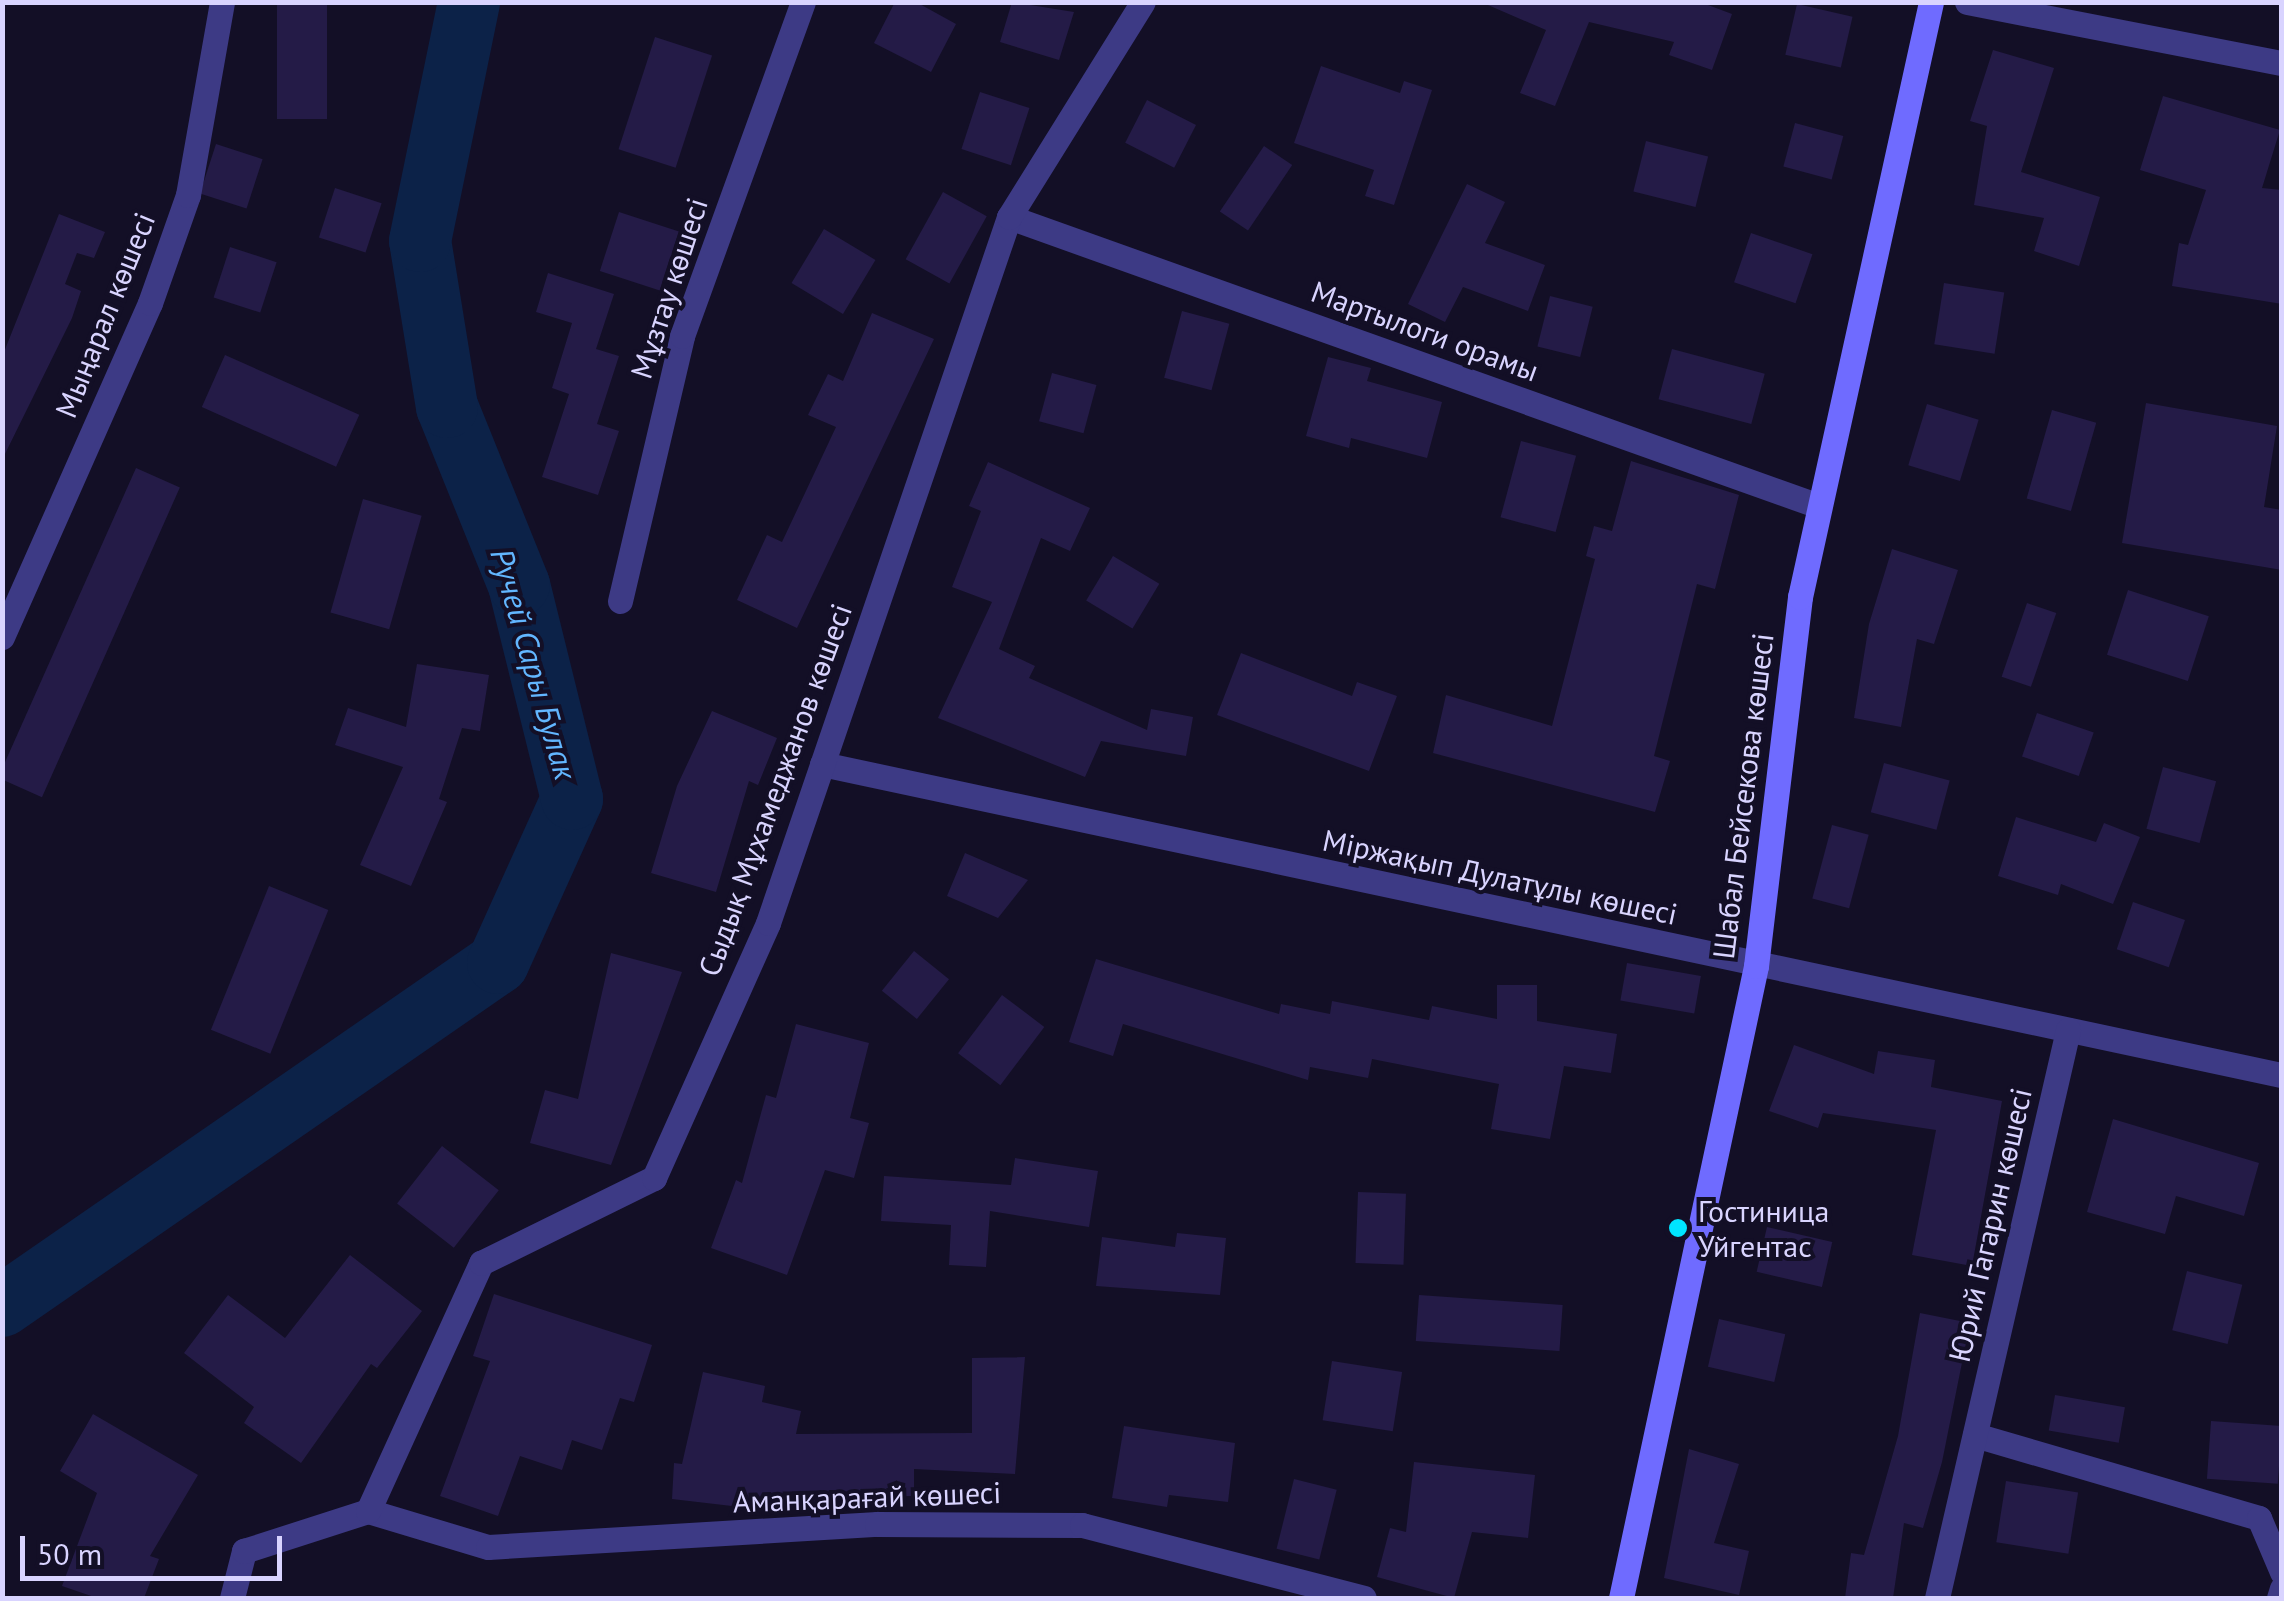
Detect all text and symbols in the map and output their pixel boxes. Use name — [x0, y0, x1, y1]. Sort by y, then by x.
street label: Мұзтау көшесі — [623, 193, 715, 383]
street label: Мыңарал көшесі — [48, 207, 162, 423]
street label: Мартылоги орамы — [1307, 273, 1543, 389]
water label: Ручей Сары Булак — [483, 544, 585, 784]
street label: Сыдық Мұхамеджанов көшесі — [691, 599, 859, 981]
street label: Шабал Бейсекова көшесі — [1705, 631, 1781, 961]
street label: Міржақып Дулатұлы көшесі — [1319, 822, 1681, 932]
street label: Юрий Гагарин көшесі — [1941, 1085, 2039, 1365]
place label: Гостиница Уйгентас — [1698, 1193, 1829, 1264]
marker: Гостиница Уйгентас — [1667, 1217, 1689, 1239]
street label: Аманқарағай көшесі — [732, 1474, 1002, 1520]
scale bar — [25, 1516, 288, 1578]
text: 50 m — [37, 1534, 102, 1573]

